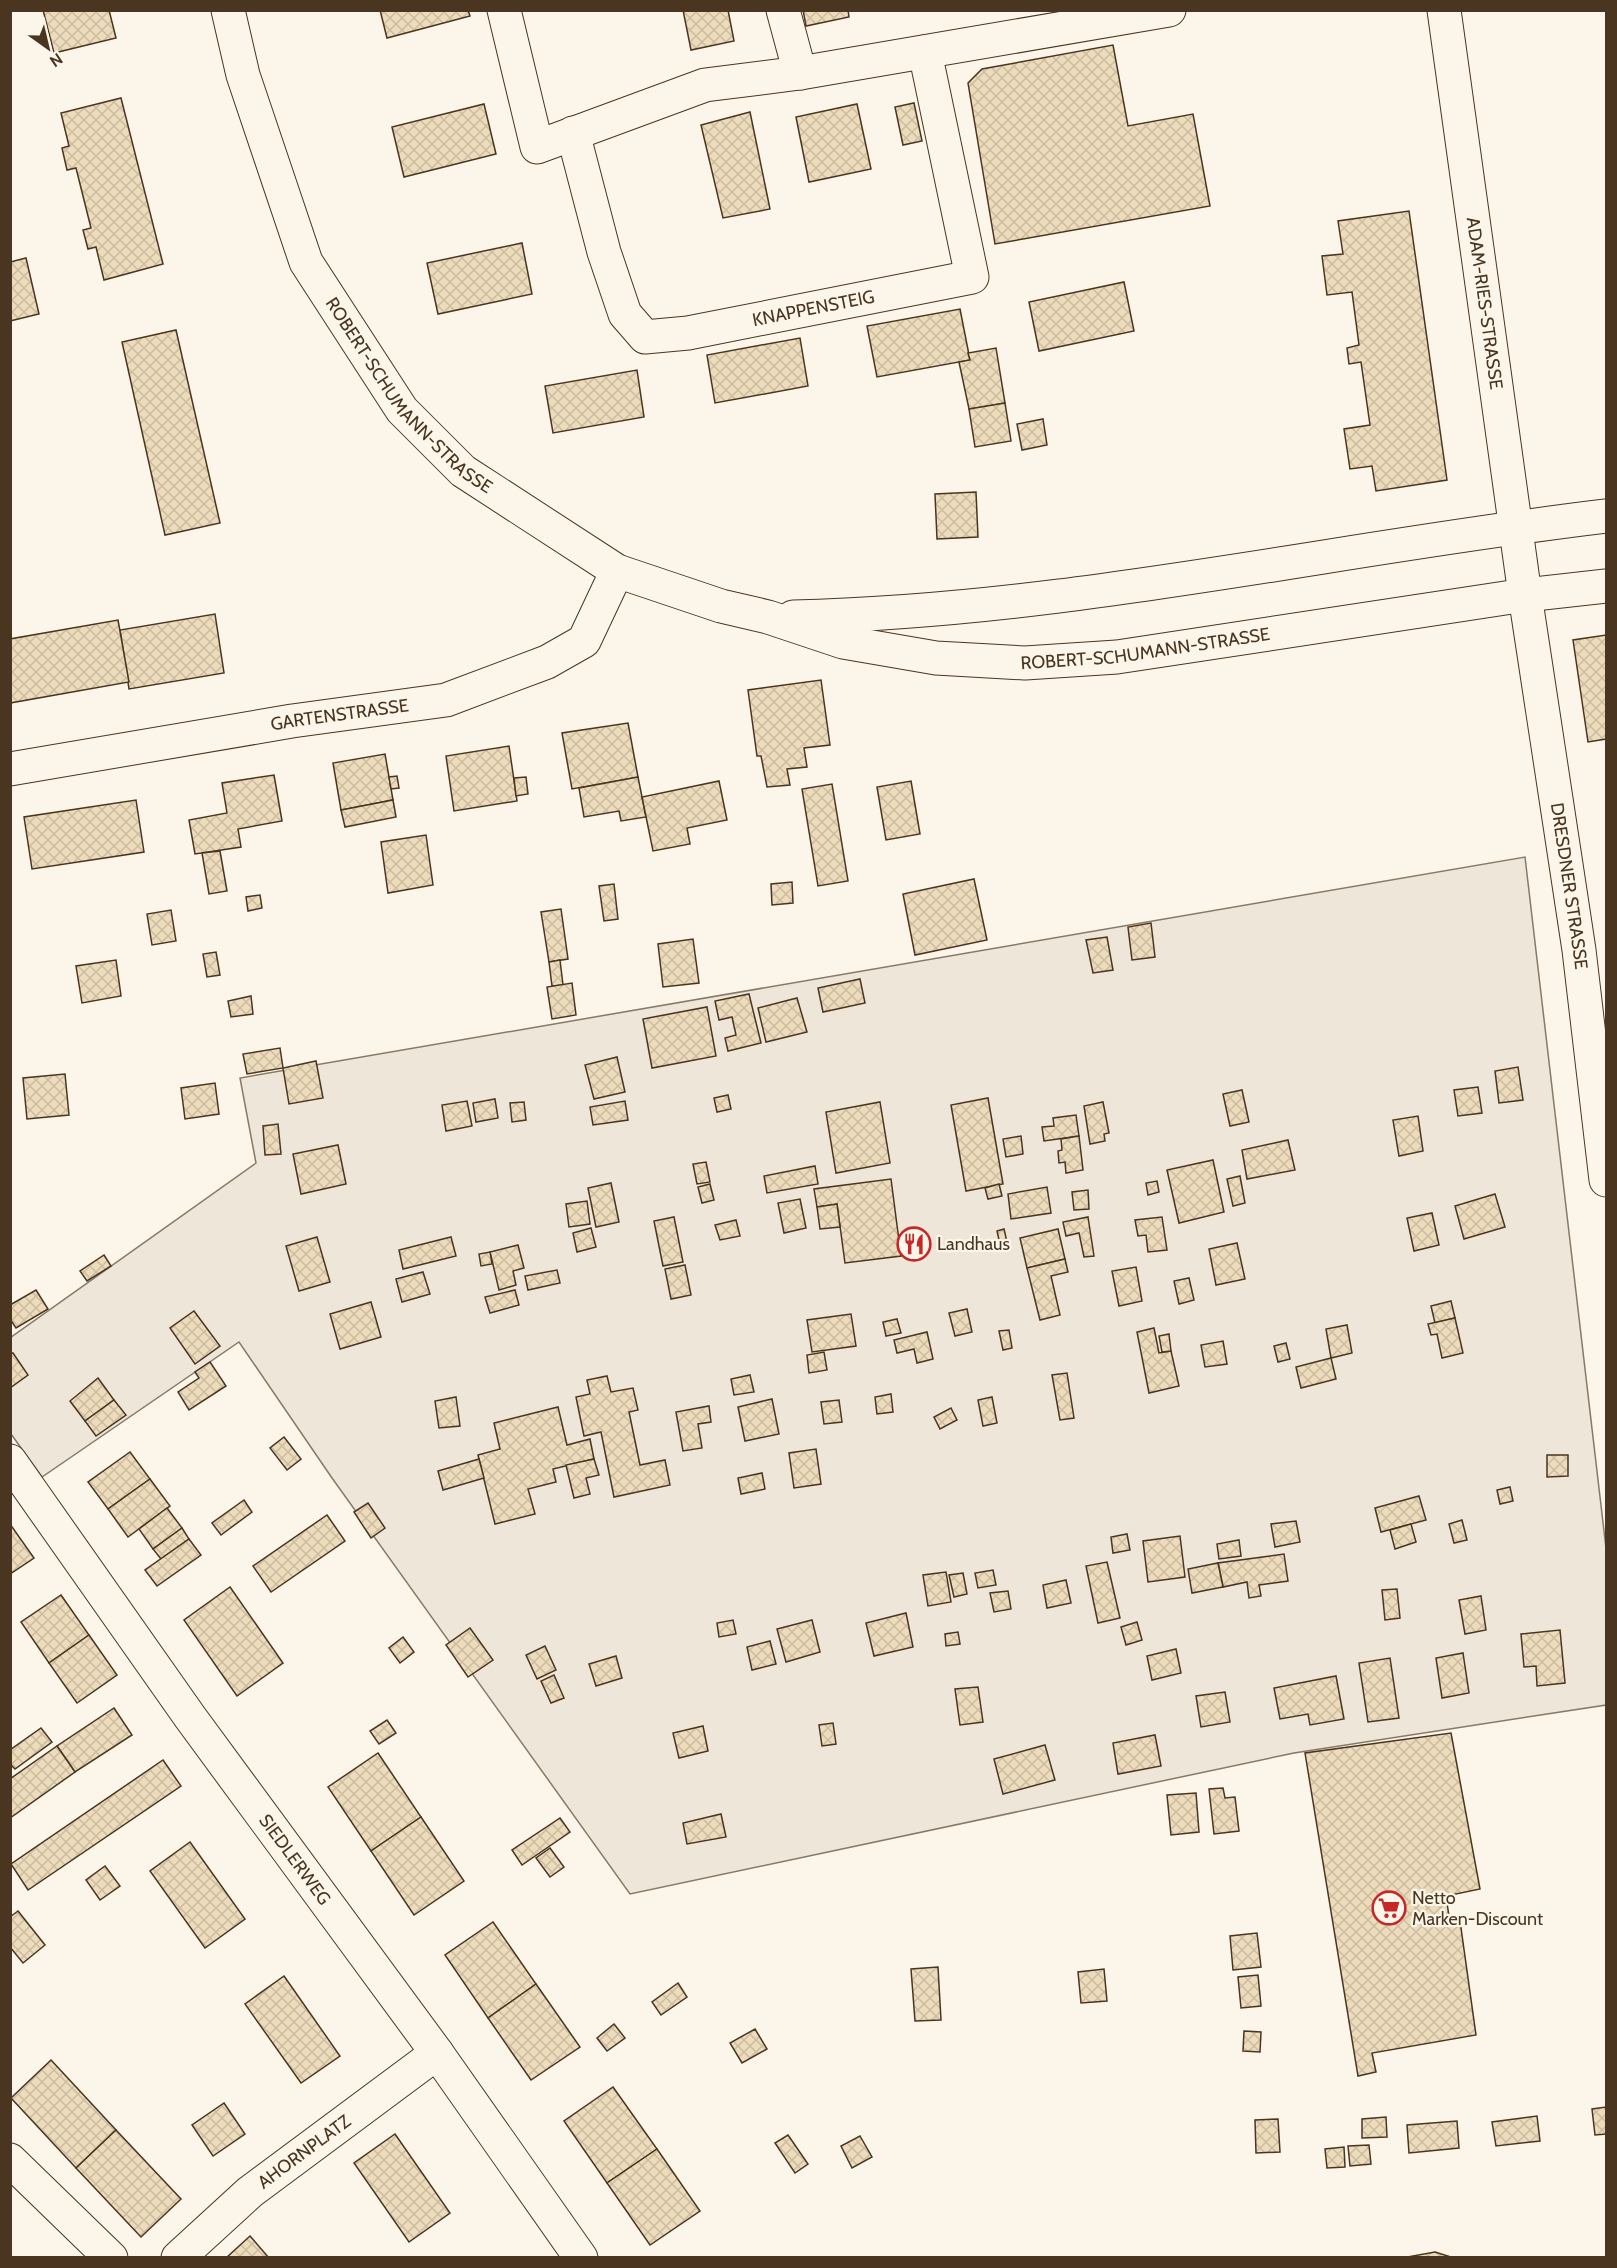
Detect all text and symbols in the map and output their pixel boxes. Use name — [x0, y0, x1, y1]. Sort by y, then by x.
north arrow — [18, 18, 78, 78]
text: N — [46, 49, 66, 71]
street label: ADAM-RIES-STRASSE — [1462, 216, 1507, 391]
street label: KNAPPENSTEIG — [750, 285, 876, 331]
street label: ROBERT-SCHUMANN-STRASSE — [321, 293, 497, 498]
street label: ROBERT-SCHUMANN-STRASSE — [1020, 623, 1271, 674]
street label: GARTENSTRASSE — [269, 694, 410, 735]
street label: DRESDNER STRASSE — [1546, 801, 1592, 971]
restaurant icon: Landhaus — [896, 1226, 932, 1262]
place label: Landhaus — [937, 1233, 1010, 1255]
street label: SIEDLERWEG — [254, 1810, 335, 1909]
place label: Netto Marken-Discount — [1412, 1887, 1543, 1930]
supermarket icon: Netto Marken-Discount — [1371, 1890, 1407, 1926]
street label: AHORNPLATZ — [253, 2110, 355, 2194]

